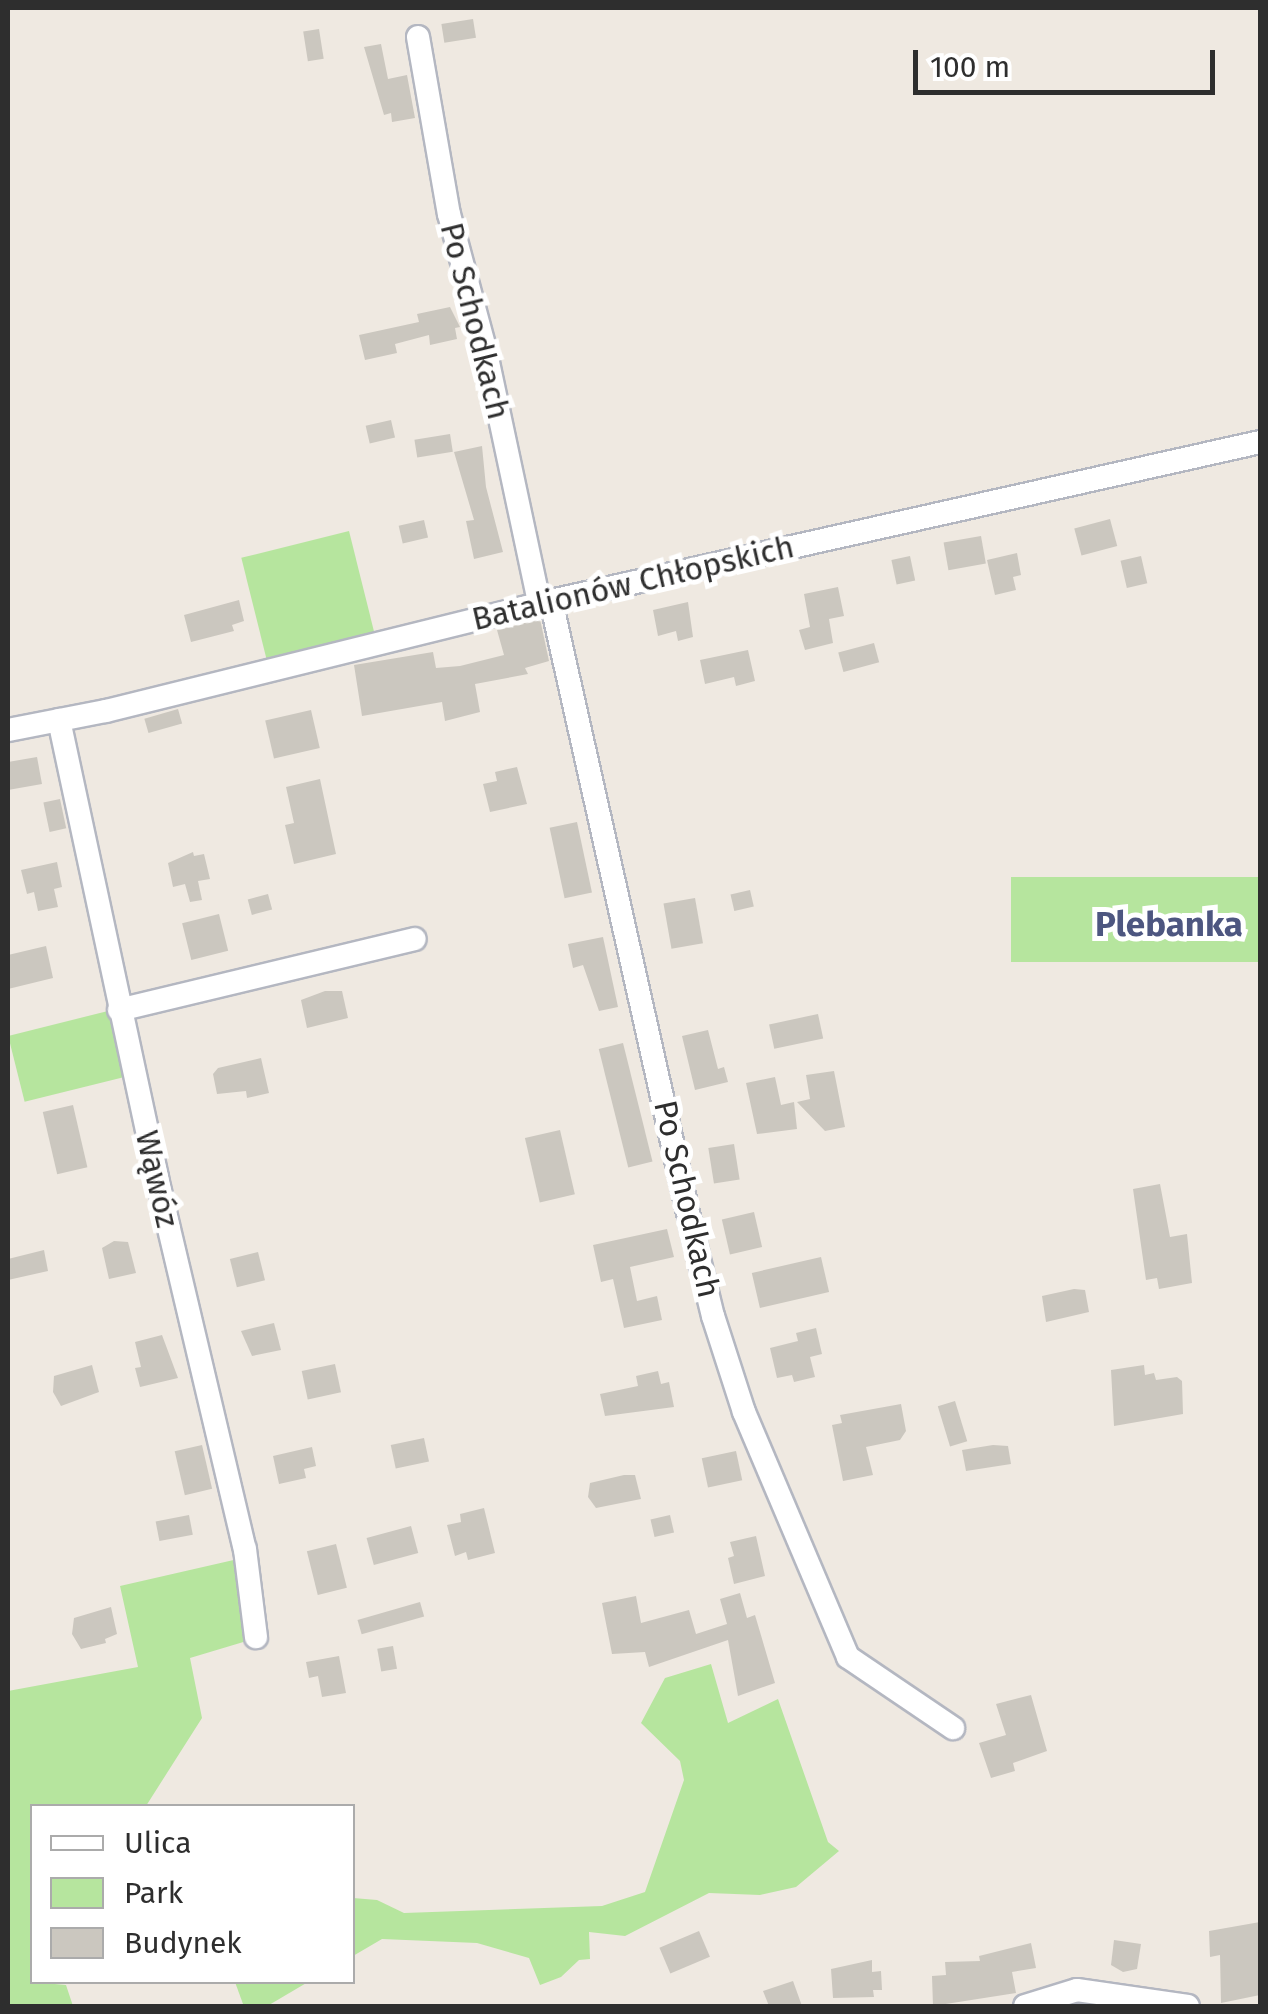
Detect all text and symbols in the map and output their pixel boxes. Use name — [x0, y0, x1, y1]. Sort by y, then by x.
scale bar — [918, 30, 1220, 92]
text: 100 m — [930, 49, 1010, 85]
street label: Po Schodkach — [432, 219, 518, 423]
street label: Batalionów Chłopskich — [468, 527, 798, 639]
district label: Plebanka — [1095, 903, 1243, 945]
street label: Po Schodkach — [646, 1097, 728, 1301]
street label: Wąwóz — [127, 1127, 187, 1231]
legend — [30, 1804, 355, 1984]
text: Ulica — [124, 1825, 191, 1861]
text: Park — [124, 1875, 183, 1911]
text: Budynek — [124, 1925, 242, 1961]

